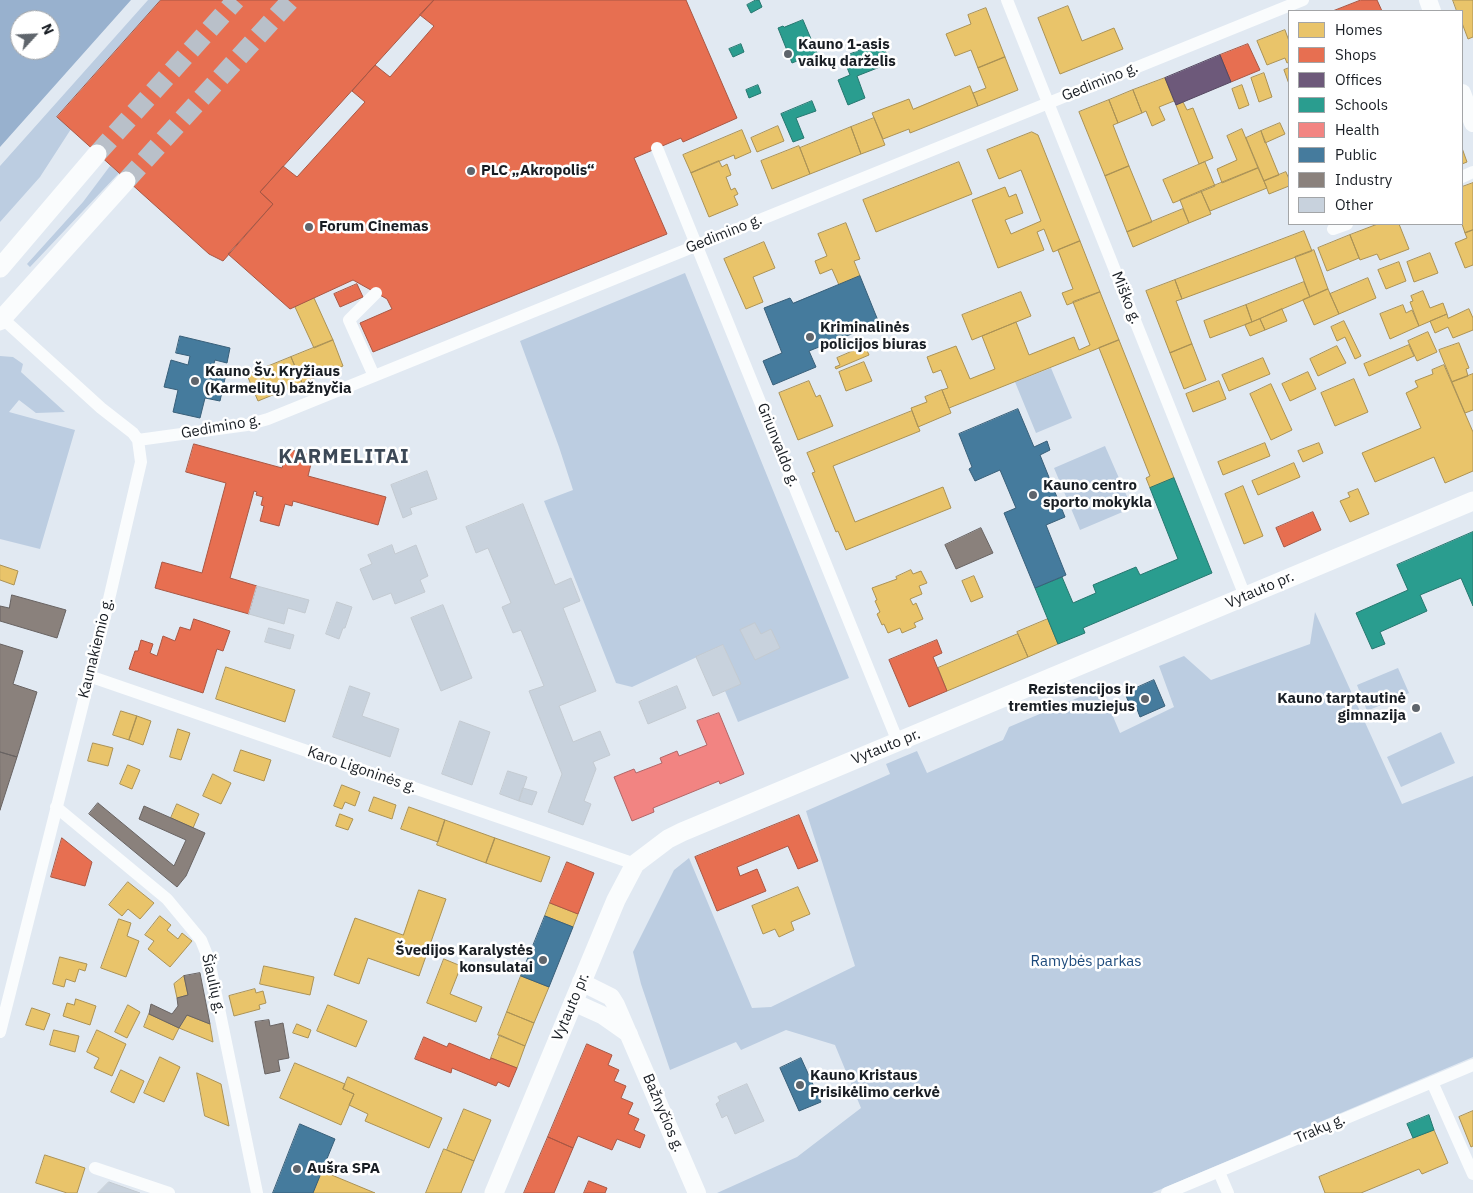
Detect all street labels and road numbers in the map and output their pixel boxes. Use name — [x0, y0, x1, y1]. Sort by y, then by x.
street label: Gedimino g. — [1059, 59, 1141, 105]
street label: Gedimino g. — [683, 211, 765, 257]
street label: Miško g. — [1107, 269, 1145, 327]
street label: Griunvaldo g. — [753, 400, 803, 490]
street label: Gedimino g. — [180, 411, 262, 443]
street label: Vytauto pr. — [1223, 568, 1297, 612]
street label: Kaunakiemio g. — [75, 596, 117, 700]
street label: Vytauto pr. — [849, 725, 923, 769]
street label: Karo Ligoninės g. — [305, 743, 419, 797]
street label: Šiaulių g. — [197, 952, 229, 1016]
street label: Vytauto pr. — [549, 970, 593, 1044]
street label: Bažnyčios g. — [638, 1071, 688, 1155]
street label: Trakų g. — [1292, 1110, 1348, 1148]

